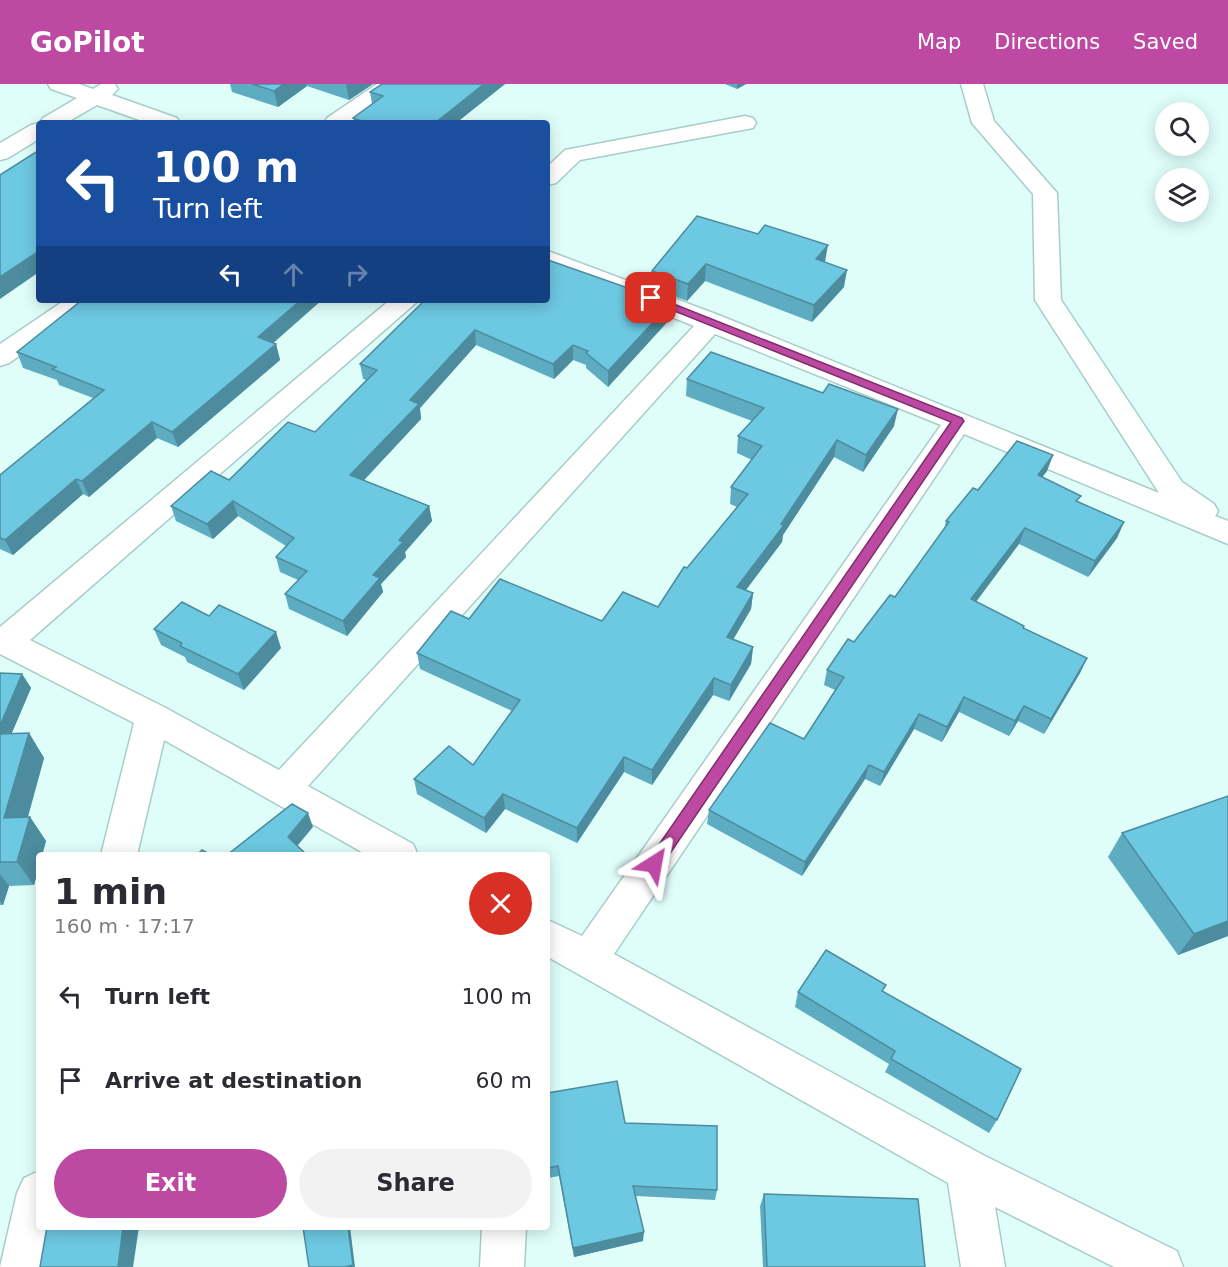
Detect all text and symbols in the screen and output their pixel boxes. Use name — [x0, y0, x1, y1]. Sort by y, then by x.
text: GoPilot — [30, 26, 145, 59]
text: Map — [917, 30, 961, 54]
text: Directions — [994, 30, 1100, 54]
text: Saved — [1133, 30, 1198, 54]
map controls — [1155, 102, 1209, 222]
button: search — [1155, 102, 1209, 156]
text: 100 m — [153, 143, 299, 192]
icon: left — [54, 144, 132, 222]
button: layers — [1155, 168, 1209, 222]
text: Turn left — [153, 193, 263, 224]
icon: left — [214, 258, 247, 291]
icon: ahead — [277, 258, 310, 291]
icon: right — [340, 258, 373, 291]
pin — [625, 272, 676, 323]
icon: arrive — [634, 281, 667, 314]
position arrow — [622, 832, 686, 896]
text: 1 min — [54, 871, 167, 912]
button: close — [469, 872, 532, 935]
text: 160 m · 17:17 — [54, 914, 195, 938]
icon: left — [54, 980, 87, 1013]
text: Turn left — [105, 984, 210, 1009]
text: 100 m — [462, 984, 532, 1009]
icon: arrive — [54, 1064, 87, 1097]
text: Arrive at destination — [105, 1068, 362, 1093]
text: 60 m — [476, 1068, 532, 1093]
button: Exit — [54, 1149, 287, 1218]
button: Share — [299, 1149, 532, 1218]

